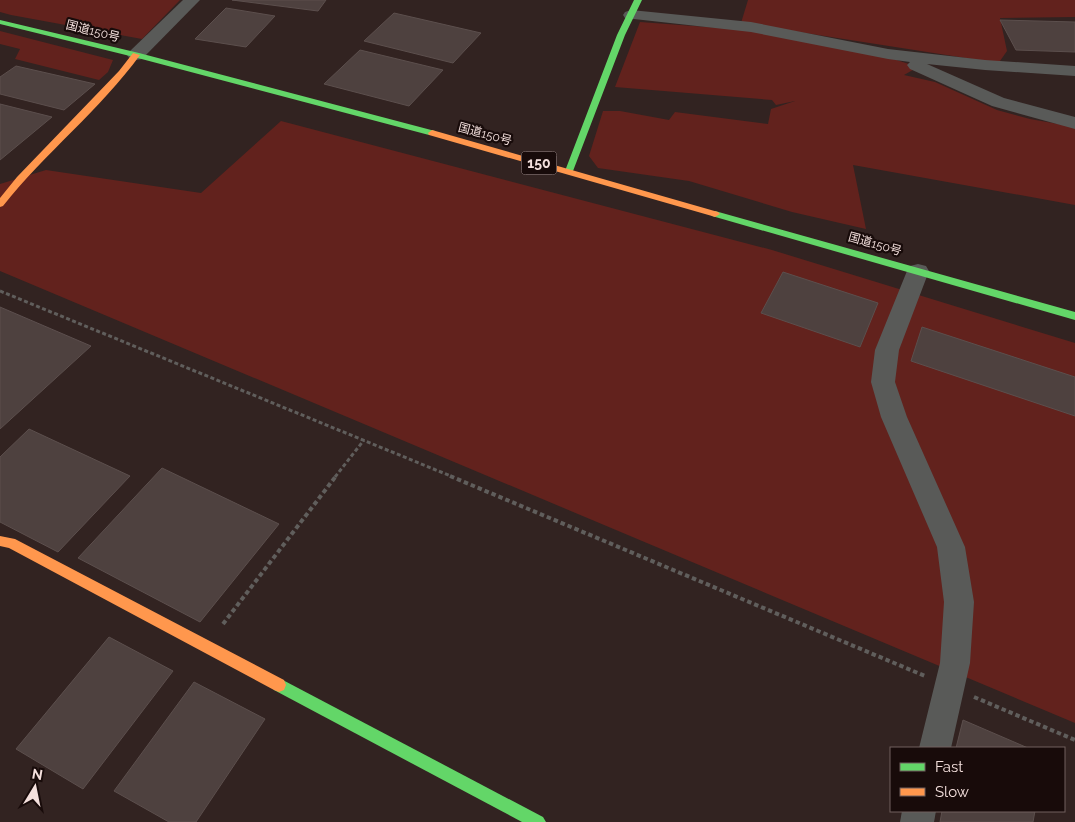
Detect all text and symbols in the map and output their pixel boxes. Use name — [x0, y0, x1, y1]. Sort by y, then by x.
street label: 国道150号 — [65, 18, 121, 44]
street label: 国道150号 — [457, 120, 513, 148]
road number: 150 — [522, 152, 556, 174]
street label: 国道150号 — [847, 230, 903, 258]
legend — [890, 747, 1065, 812]
text: Fast — [935, 758, 963, 776]
north arrow — [10, 762, 60, 812]
text: N — [31, 765, 44, 783]
text: Slow — [935, 783, 969, 801]

